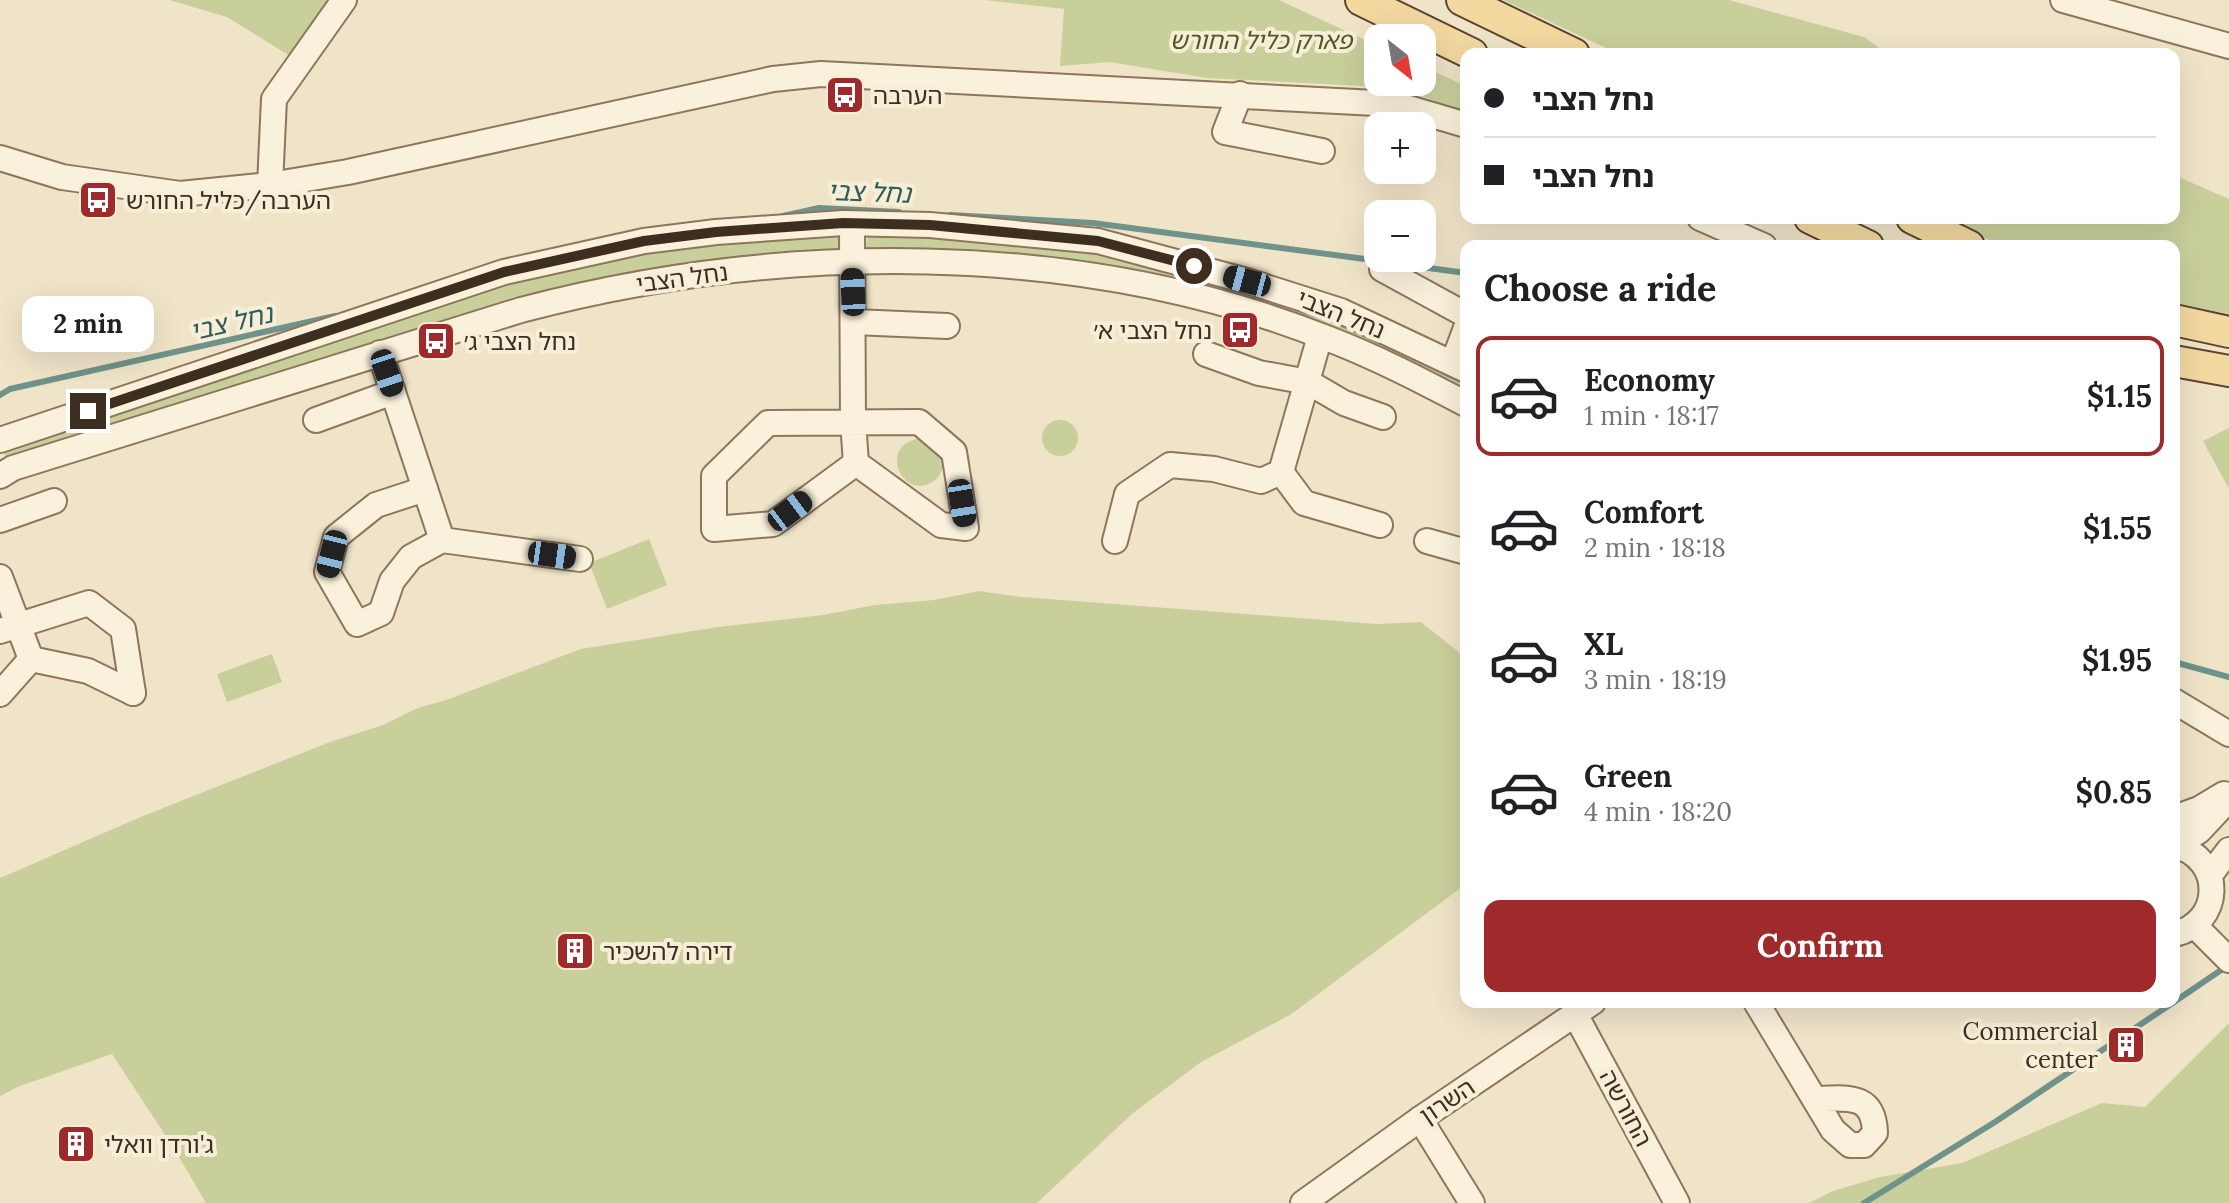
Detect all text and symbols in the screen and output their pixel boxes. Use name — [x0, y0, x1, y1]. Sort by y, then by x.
north arrow — [1364, 24, 1436, 96]
map controls — [1364, 24, 1436, 272]
park label: פארק כליל החורש — [1170, 25, 1354, 56]
bus stop icon: הערבה — [824, 74, 866, 116]
place label: הערבה — [873, 80, 943, 111]
text: נחל הצבי — [1532, 80, 1654, 118]
button: + — [1364, 112, 1436, 184]
text: נחל הצבי — [1532, 157, 1654, 195]
water label: נחל צבי — [827, 174, 914, 210]
bus stop icon: הערבה/כליל החורש — [77, 179, 119, 221]
place label: הערבה/כליל החורש — [126, 185, 331, 216]
button: − — [1364, 200, 1436, 272]
route start — [1176, 248, 1212, 284]
street label: נחל הצבי — [634, 256, 730, 300]
car — [1221, 263, 1273, 299]
text: Choose a ride — [1484, 265, 1716, 311]
car — [840, 268, 866, 316]
street label: נחל הצבי — [1292, 282, 1390, 346]
callout: 2 min — [22, 295, 154, 351]
water label: נחל צבי — [186, 296, 278, 348]
text: 2 min — [53, 307, 123, 340]
bus stop icon: נחל הצבי א׳ — [1219, 309, 1261, 351]
place label: נחל הצבי א׳ — [1094, 315, 1212, 346]
bus stop icon: נחל הצבי ג׳ — [415, 320, 457, 362]
place label: נחל הצבי ג׳ — [464, 326, 576, 357]
car — [368, 346, 406, 400]
icon: car — [1488, 360, 1560, 432]
text: Economy — [1584, 361, 1715, 399]
text: $1.15 — [2087, 377, 2152, 415]
route end — [70, 393, 106, 429]
text: 1 min · 18:17 — [1584, 399, 1719, 432]
car — [946, 477, 978, 529]
car — [764, 487, 816, 535]
icon: car — [1488, 492, 1560, 564]
text: Comfort — [1584, 493, 1704, 531]
text: $1.55 — [2083, 509, 2152, 547]
car — [315, 528, 349, 580]
text: 2 min · 18:18 — [1584, 531, 1726, 564]
car — [527, 540, 577, 570]
icon: car — [1488, 624, 1560, 696]
text: XL — [1584, 625, 1623, 663]
text: $1.95 — [2082, 641, 2152, 679]
text: 3 min · 18:19 — [1584, 663, 1727, 696]
icon: car — [1488, 756, 1560, 828]
text: Green — [1584, 757, 1672, 795]
text: $0.85 — [2075, 773, 2152, 811]
text: 4 min · 18:20 — [1584, 795, 1732, 828]
button: Confirm — [1484, 900, 2156, 992]
building icon: דירה להשכיר — [554, 930, 596, 972]
place label: דירה להשכיר — [603, 936, 733, 967]
place label: Commercial center — [1963, 1016, 2099, 1075]
building icon: Commercial center — [2105, 1024, 2147, 1066]
street label: החורשה — [1593, 1064, 1659, 1152]
street label: השרון — [1413, 1071, 1481, 1131]
building icon: ג'ורדן וואלי — [55, 1123, 97, 1165]
place label: ג'ורדן וואלי — [104, 1129, 214, 1160]

